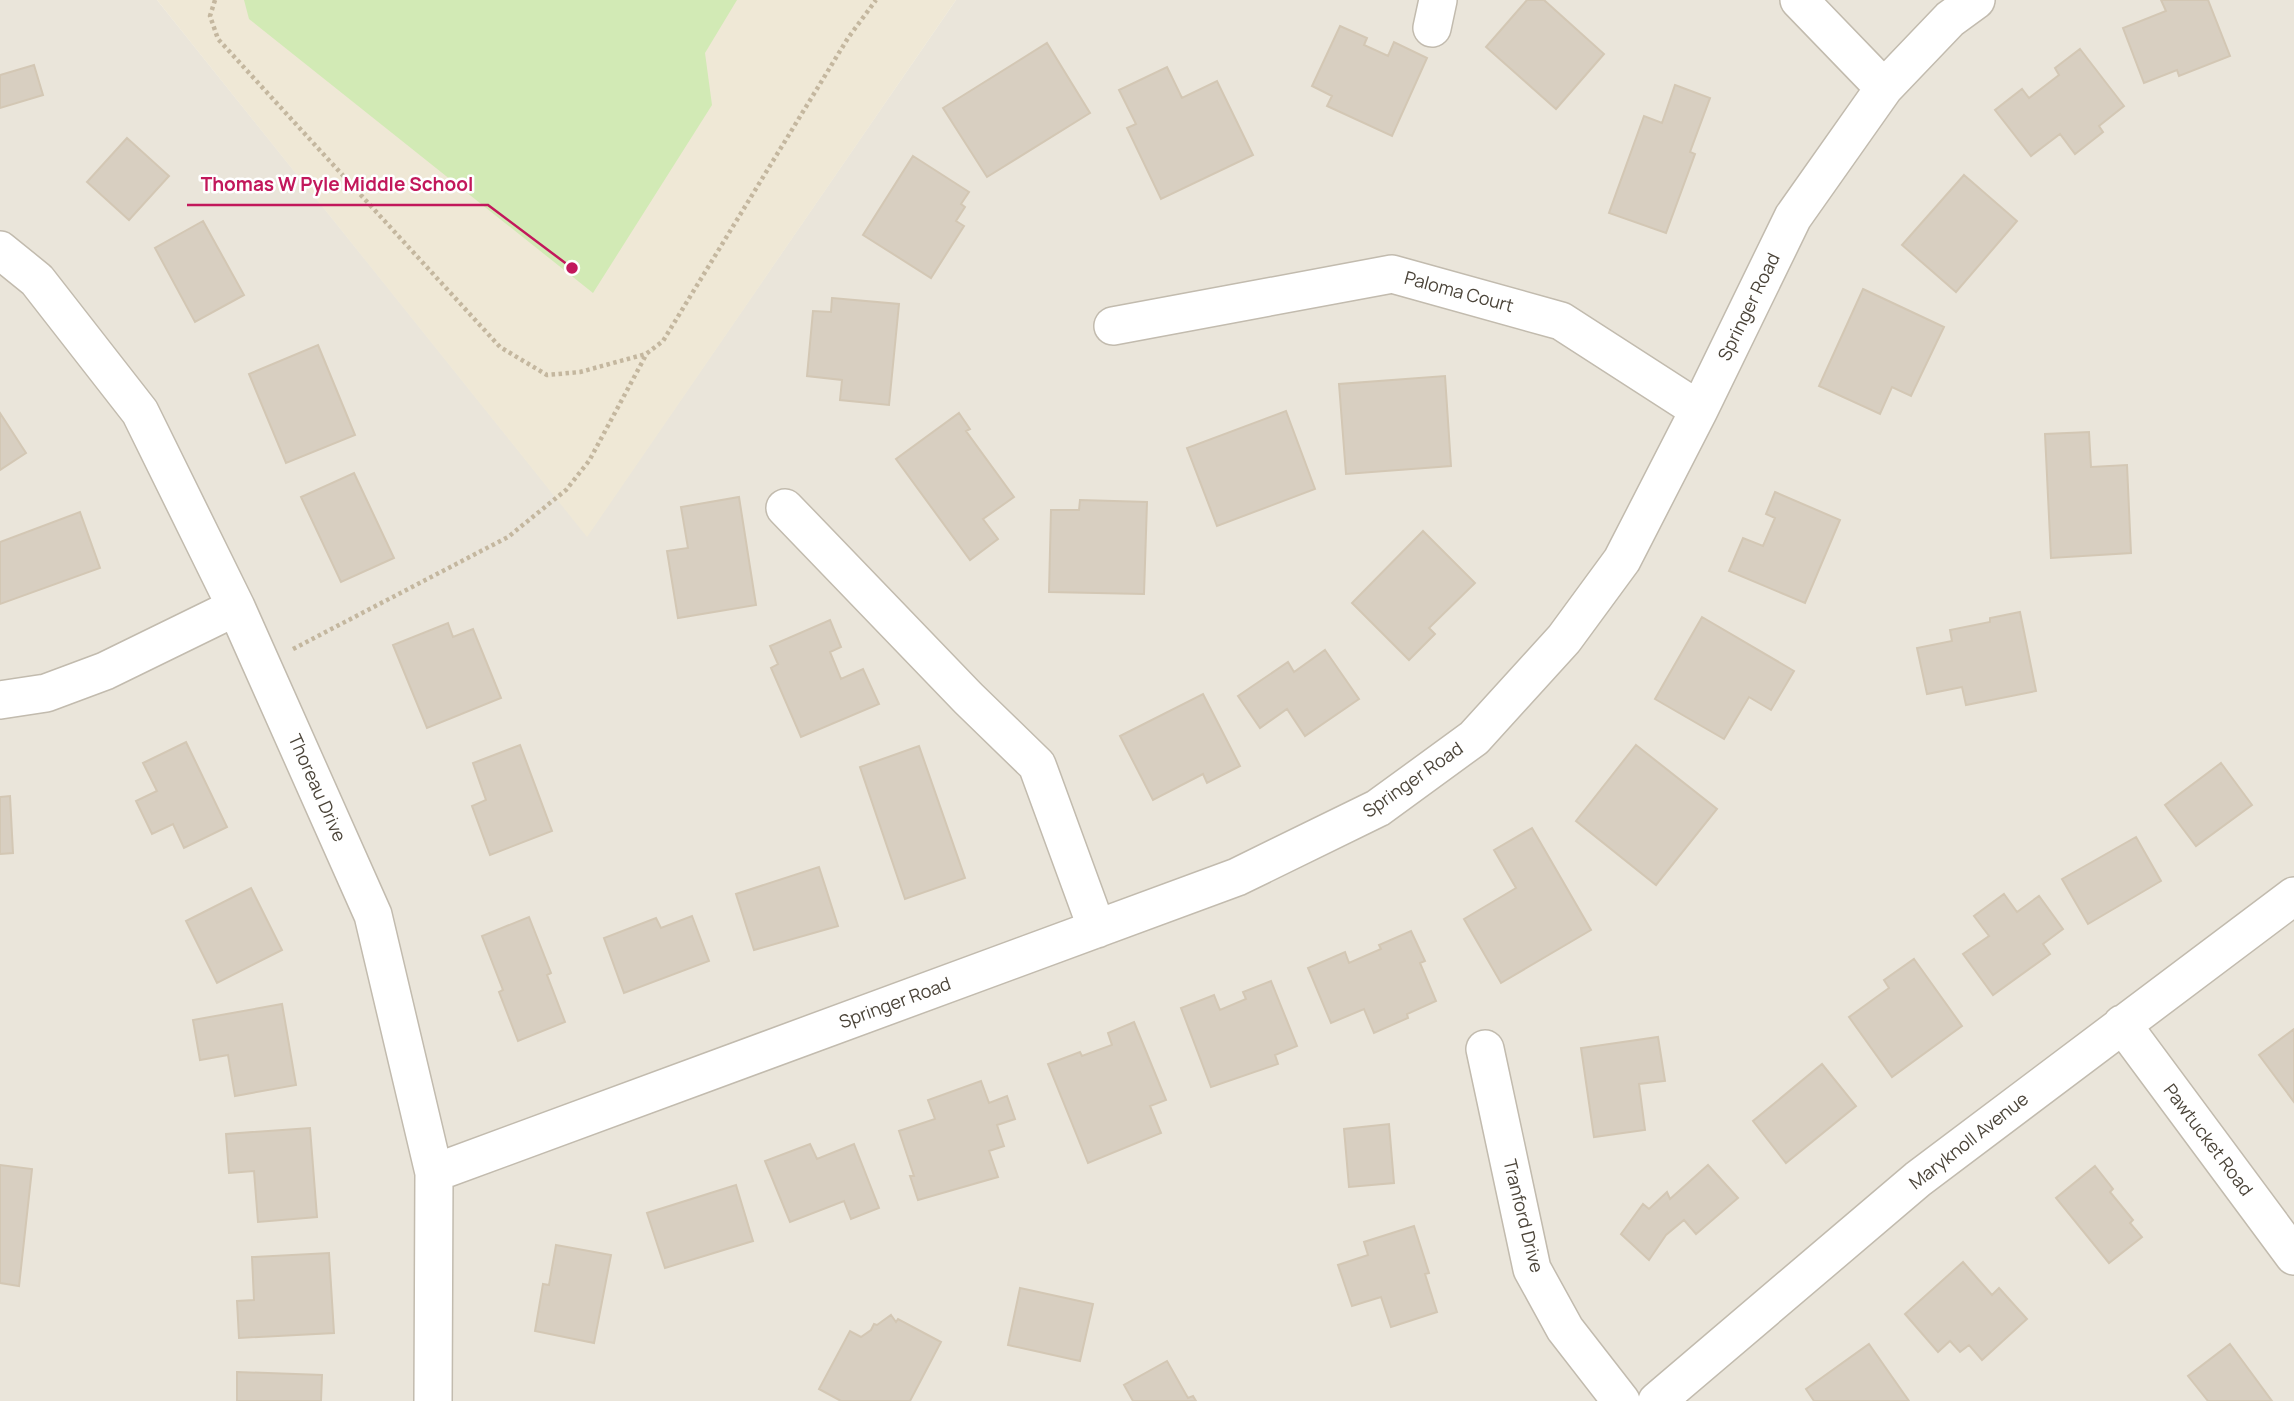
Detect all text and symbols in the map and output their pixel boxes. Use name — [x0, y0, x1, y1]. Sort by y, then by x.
callout: Thomas W Pyle Middle School — [187, 165, 488, 205]
text: Thomas W Pyle Middle School — [201, 171, 473, 197]
street label: Springer Road — [1712, 249, 1785, 364]
street label: Paloma Court — [1402, 265, 1517, 317]
street label: Thoreau Drive — [284, 730, 352, 845]
street label: Springer Road — [1358, 736, 1467, 823]
street label: Springer Road — [836, 971, 954, 1033]
street label: Pawtucket Road — [2159, 1078, 2259, 1200]
street label: Maryknoll Avenue — [1904, 1086, 2033, 1194]
street label: Tranford Drive — [1498, 1157, 1550, 1275]

